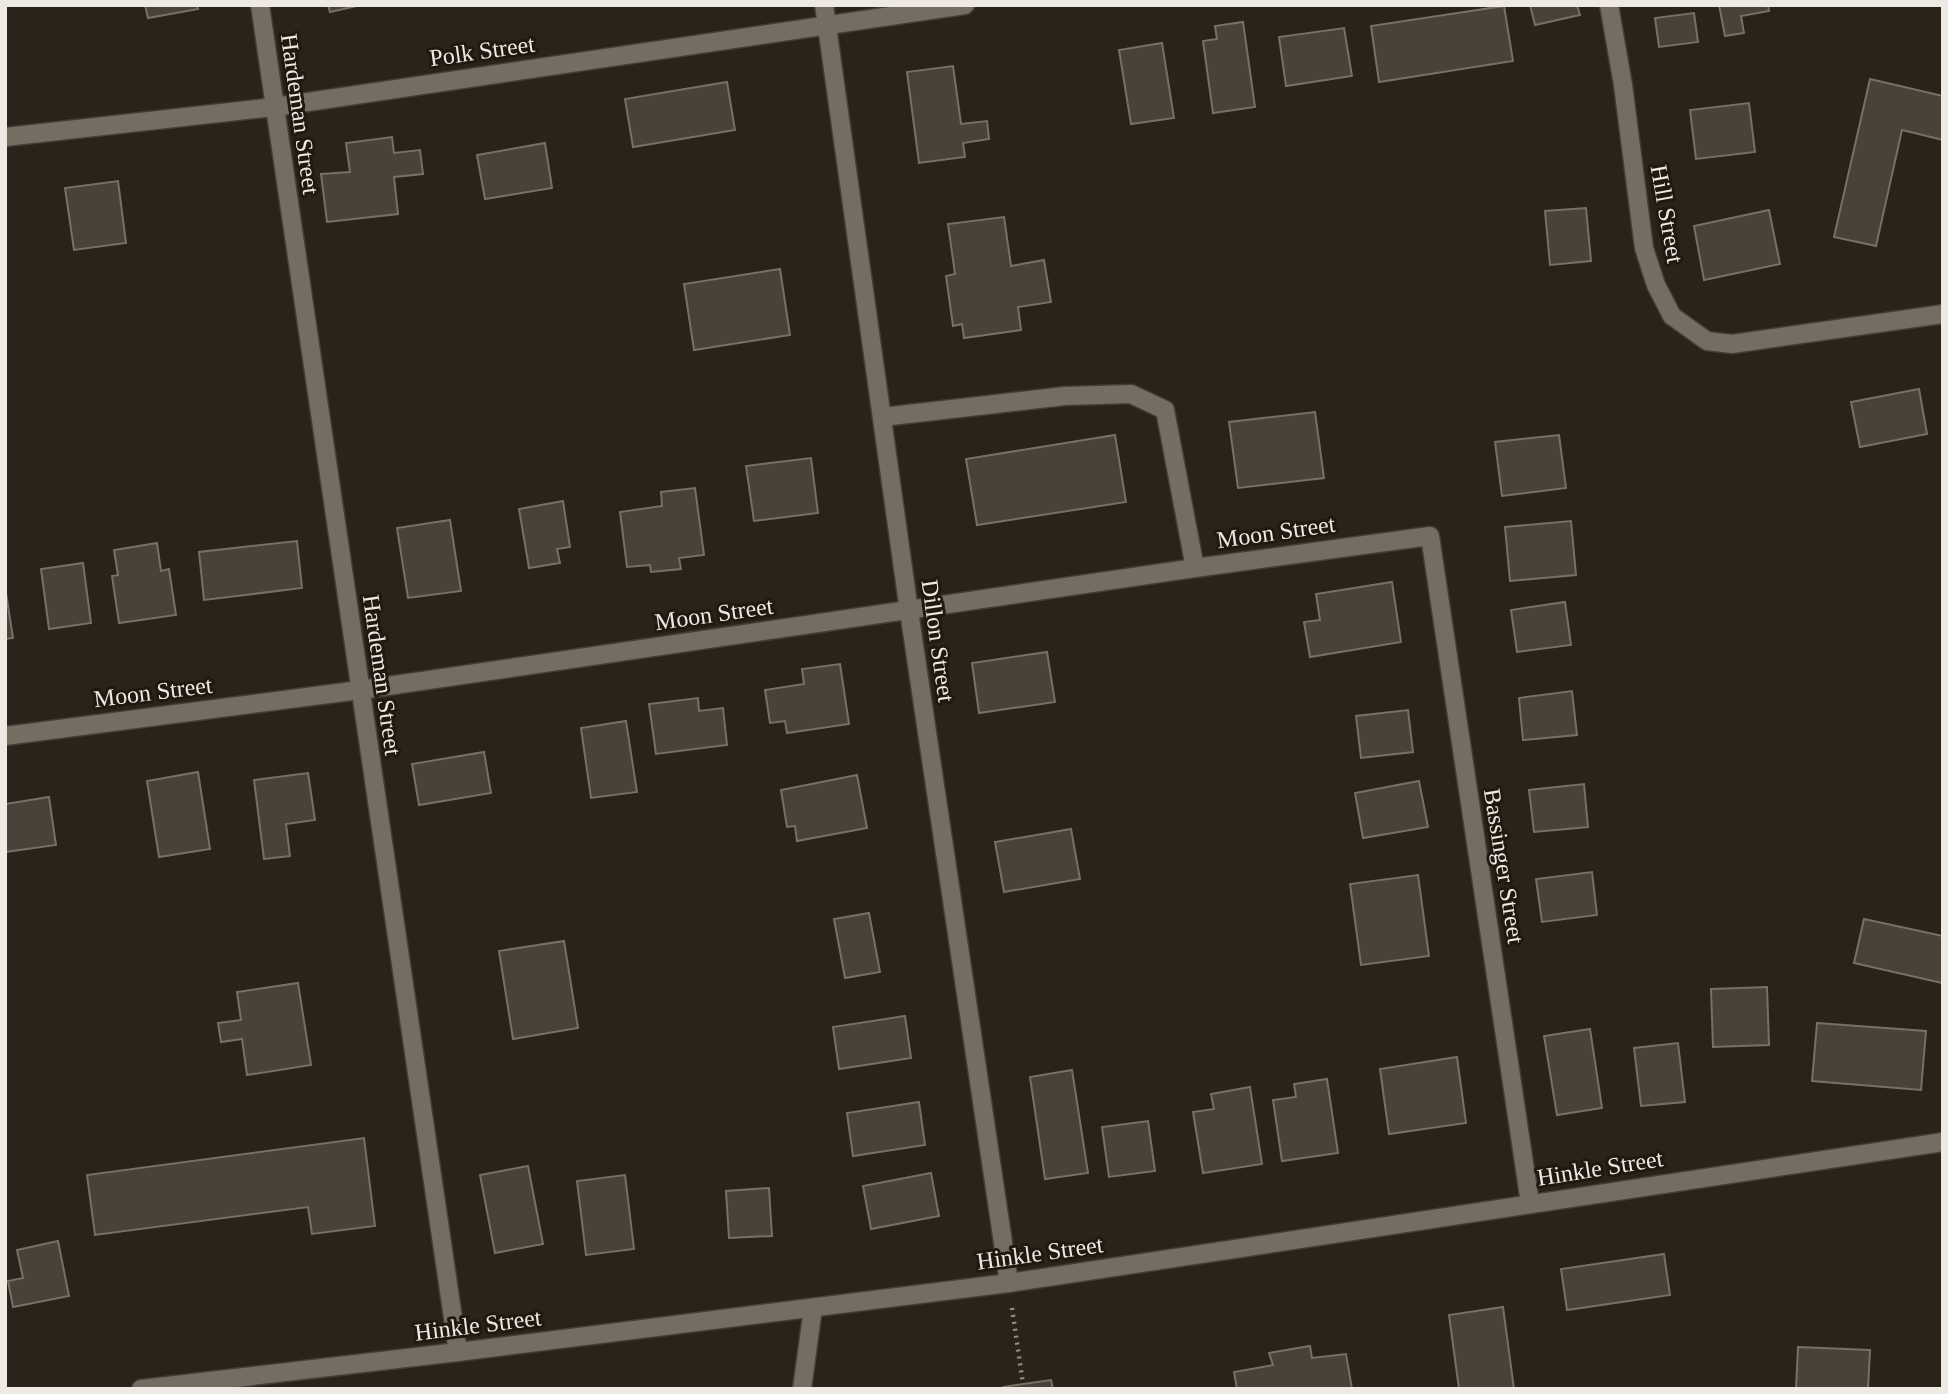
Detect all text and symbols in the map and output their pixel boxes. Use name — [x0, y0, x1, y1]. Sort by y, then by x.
street label: Polk Street — [428, 31, 537, 71]
street label: Hardeman Street — [276, 32, 324, 196]
street label: Hill Street — [1646, 163, 1688, 265]
street label: Moon Street — [1215, 511, 1337, 553]
street label: Dillon Street — [917, 578, 960, 704]
street label: Hardeman Street — [358, 593, 406, 757]
street label: Moon Street — [653, 593, 775, 635]
street label: Moon Street — [92, 672, 214, 712]
street label: Bassinger Street — [1479, 787, 1529, 946]
street label: Hinkle Street — [1535, 1145, 1665, 1191]
street label: Hinkle Street — [975, 1231, 1105, 1275]
street label: Hinkle Street — [413, 1304, 543, 1346]

